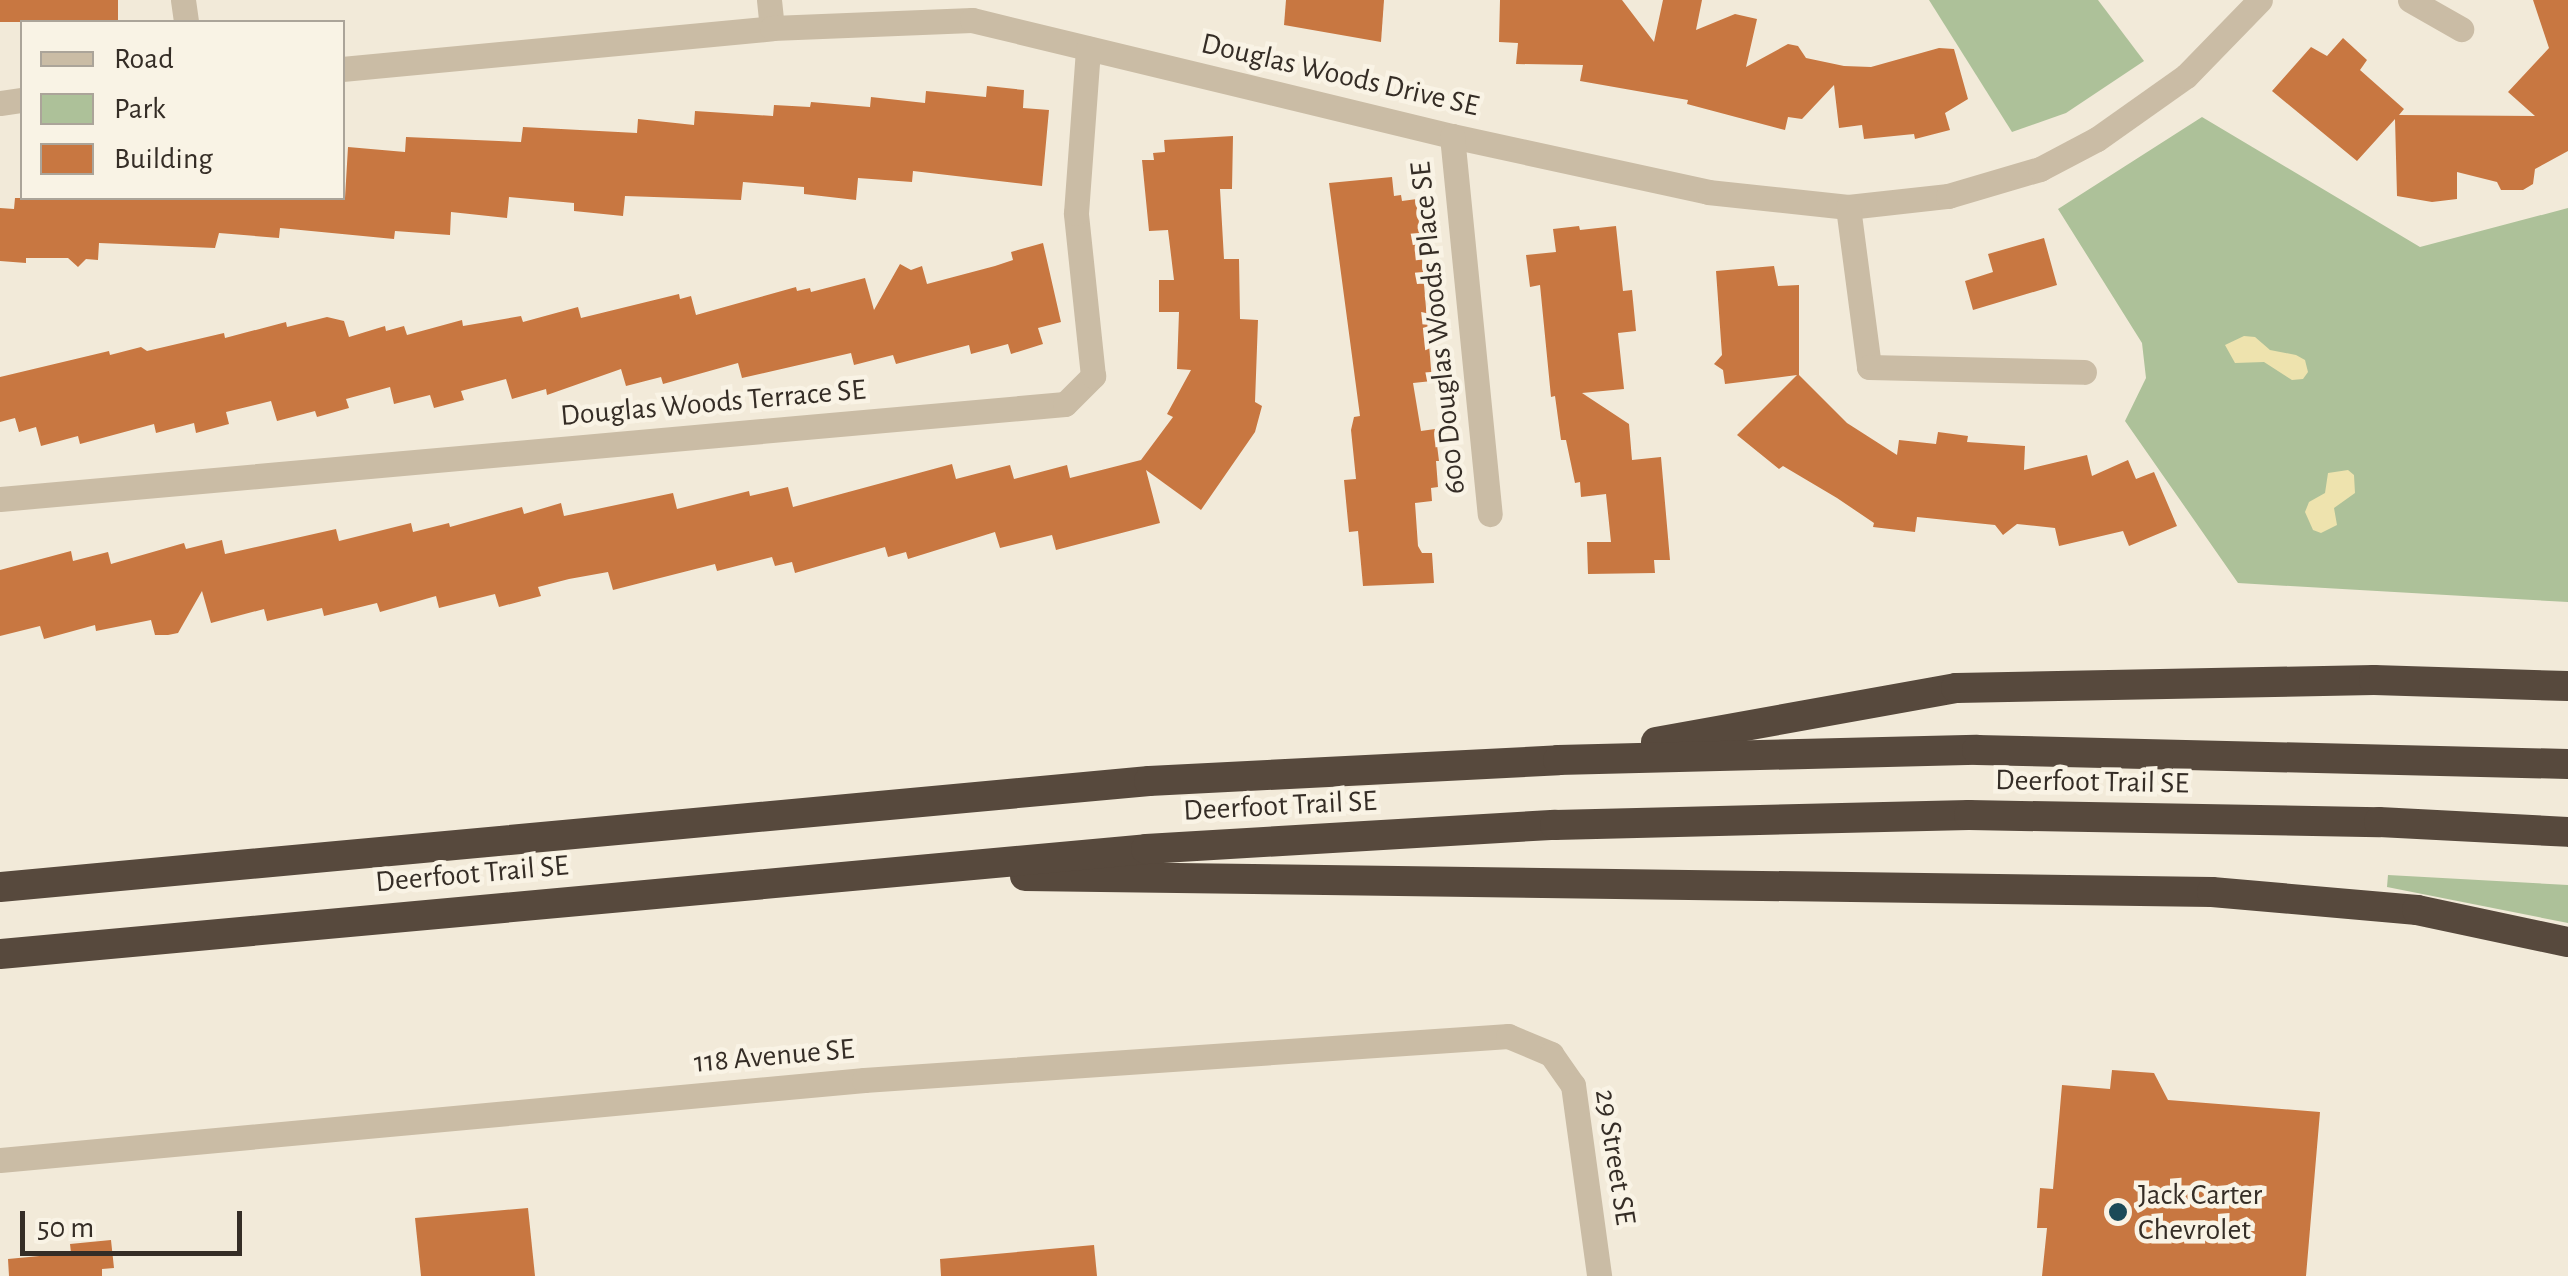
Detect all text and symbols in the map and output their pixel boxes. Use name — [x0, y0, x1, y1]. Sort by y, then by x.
legend — [20, 20, 345, 200]
street label: Douglas Woods Drive SE — [1198, 26, 1482, 124]
text: Road — [114, 44, 174, 74]
text: Park — [114, 94, 166, 124]
text: Building — [114, 144, 213, 174]
street label: 600 Douglas Woods Place SE — [1403, 160, 1473, 496]
street label: Douglas Woods Terrace SE — [559, 372, 867, 434]
street label: Deerfoot Trail SE — [1995, 762, 2189, 802]
street label: Deerfoot Trail SE — [1182, 783, 1378, 829]
street label: Deerfoot Trail SE — [374, 848, 570, 900]
street label: 118 Avenue SE — [692, 1031, 856, 1081]
street label: 29 Street SE — [1587, 1087, 1643, 1227]
place label: Jack Carter Chevrolet — [2138, 1177, 2262, 1248]
scale bar — [25, 1191, 248, 1253]
marker: Jack Carter Chevrolet — [2107, 1201, 2129, 1223]
text: 50 m — [37, 1213, 94, 1243]

